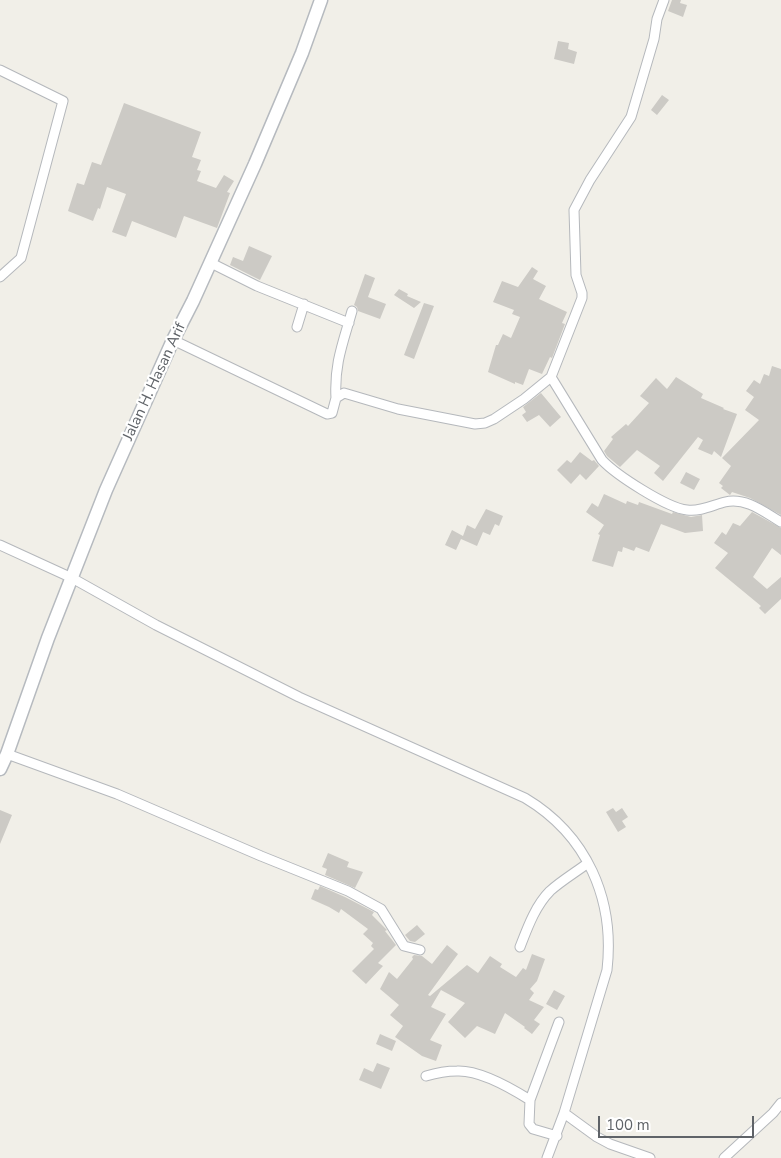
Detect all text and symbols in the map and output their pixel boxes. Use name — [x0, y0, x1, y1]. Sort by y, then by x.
street label: Jalan H. Hasan Arif — [120, 320, 190, 444]
scale bar — [601, 1106, 757, 1138]
text: 100 m — [606, 1115, 650, 1135]

